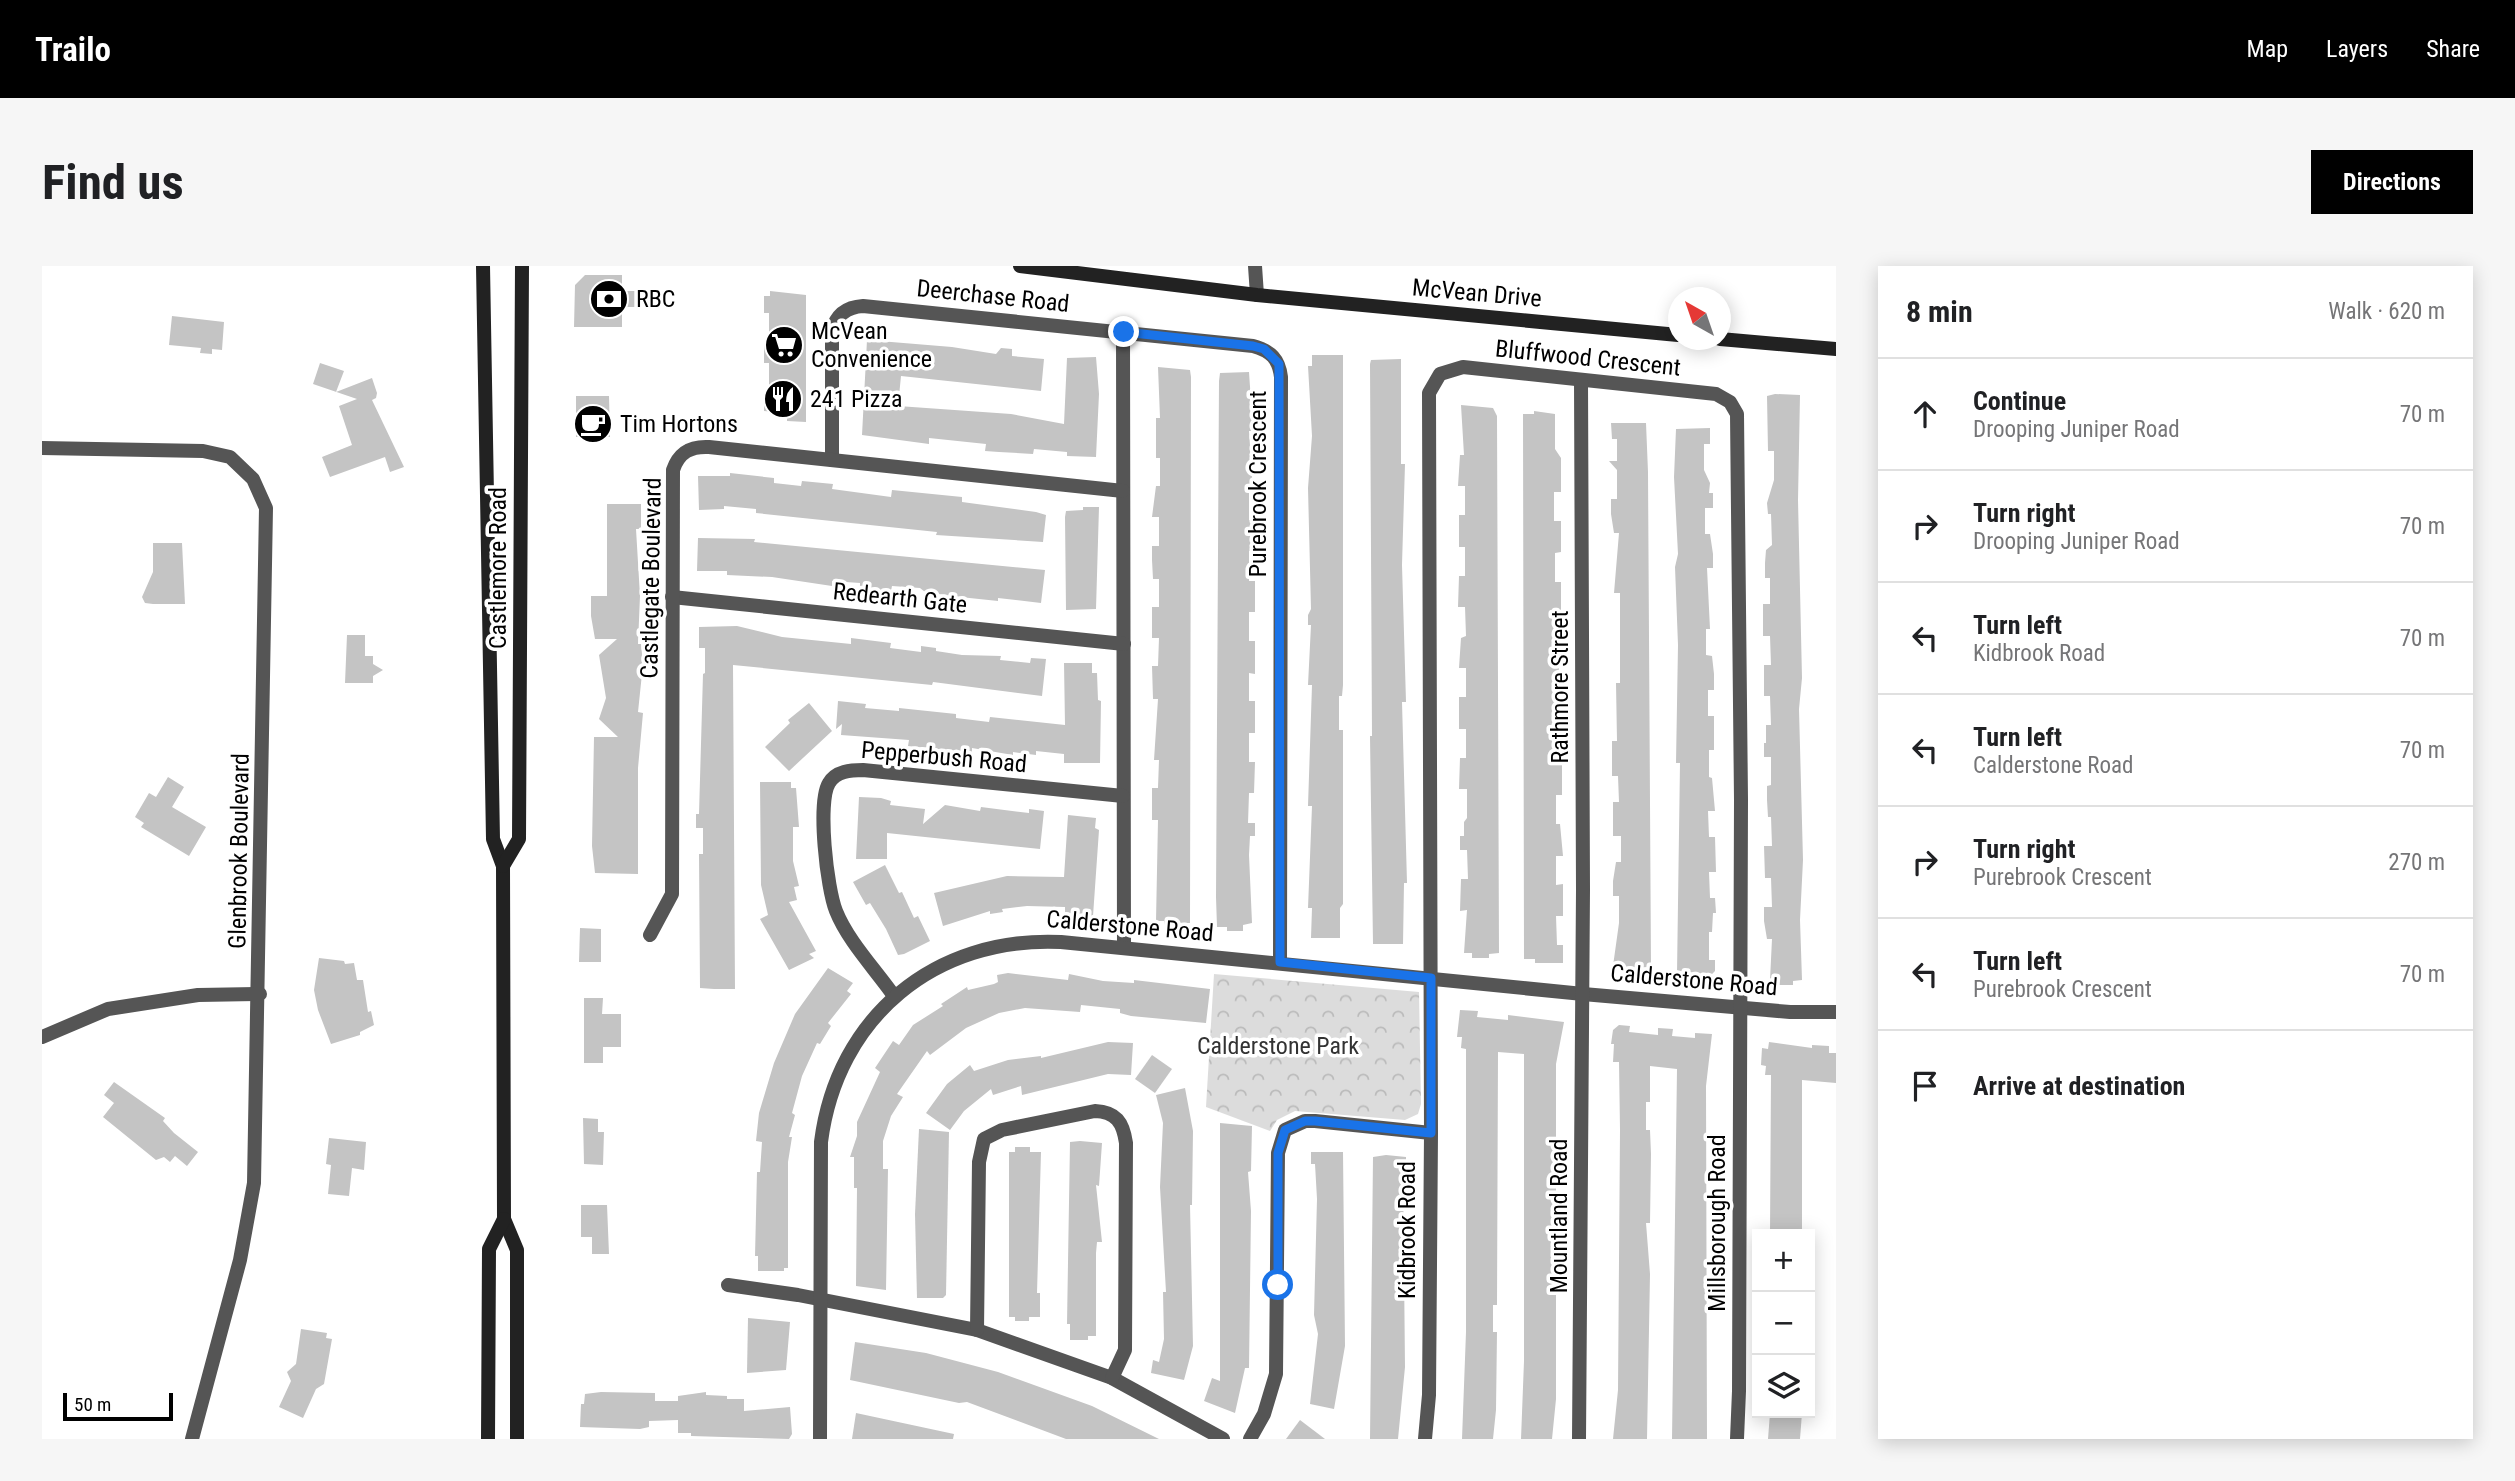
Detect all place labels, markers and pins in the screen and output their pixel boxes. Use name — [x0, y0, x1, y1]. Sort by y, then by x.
bank icon: RBC — [588, 278, 630, 320]
place label: RBC — [636, 285, 675, 313]
place label: McVean Convenience — [811, 317, 932, 373]
supermarket icon: McVean Convenience — [763, 324, 805, 366]
restaurant icon: 241 Pizza — [762, 378, 804, 420]
place label: 241 Pizza — [810, 385, 902, 413]
cafe icon: Tim Hortons — [572, 403, 614, 445]
place label: Tim Hortons — [620, 410, 738, 438]

